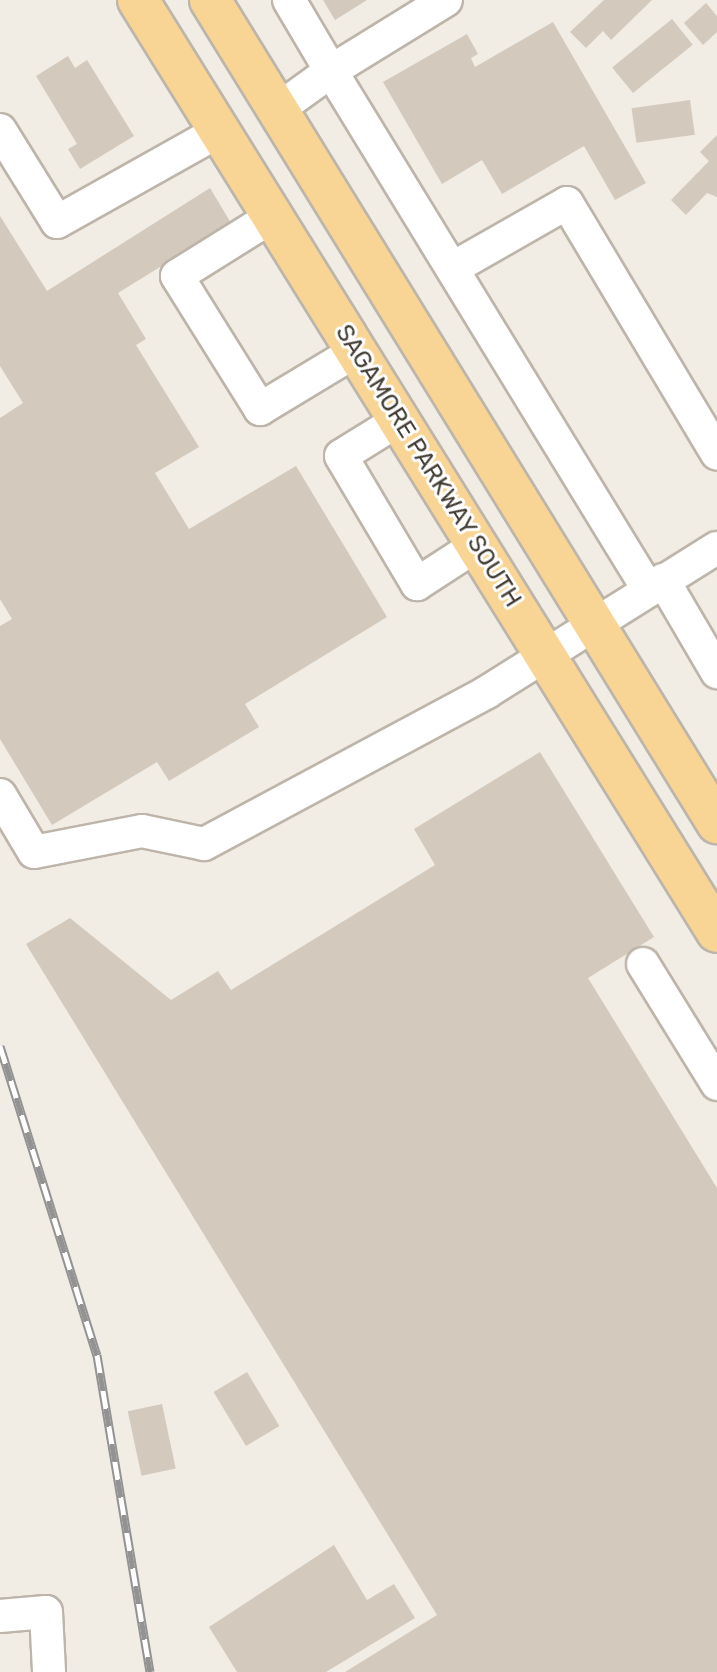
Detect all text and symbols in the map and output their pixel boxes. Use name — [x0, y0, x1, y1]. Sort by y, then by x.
street label: SAGAMORE PARKWAY SOUTH — [329, 319, 527, 613]

